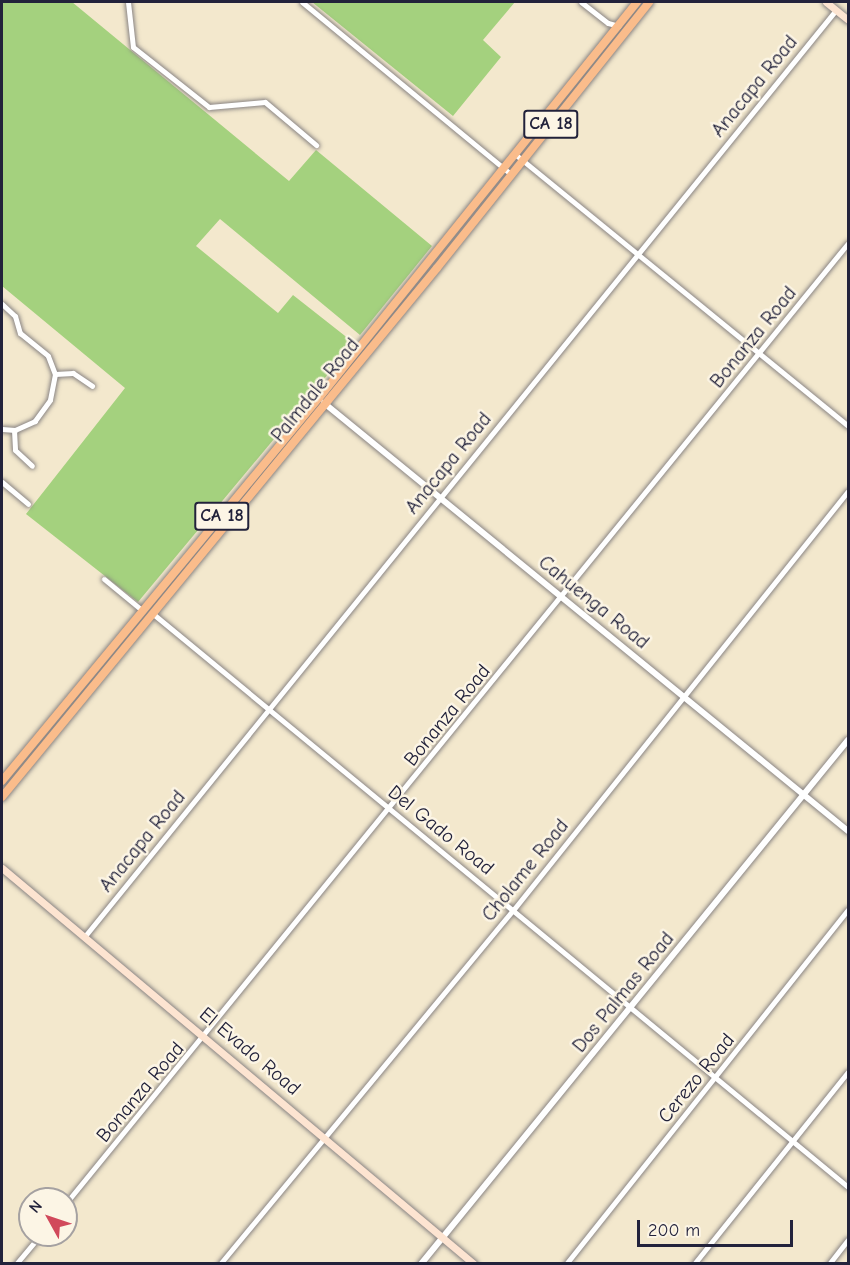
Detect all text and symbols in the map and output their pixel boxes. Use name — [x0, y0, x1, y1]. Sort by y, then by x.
street label: Anacapa Road — [706, 30, 802, 142]
road number: CA 18 — [522, 109, 580, 139]
street label: Bonanza Road — [705, 281, 801, 393]
street label: Palmdale Road — [266, 333, 364, 447]
street label: Anacapa Road — [400, 407, 496, 519]
road number: CA 18 — [194, 501, 250, 531]
street label: Cahuenga Road — [534, 550, 654, 654]
street label: Bonanza Road — [399, 659, 495, 771]
street label: Del Gado Road — [383, 780, 499, 880]
street label: Anacapa Road — [94, 785, 190, 897]
street label: Cholame Road — [476, 814, 574, 926]
street label: Dos Palmas Road — [567, 927, 679, 1057]
street label: El Evado Road — [195, 1002, 305, 1100]
street label: Cerezo Road — [653, 1028, 739, 1128]
street label: Bonanza Road — [91, 1037, 189, 1147]
north arrow — [18, 1187, 78, 1247]
text: N — [25, 1197, 46, 1216]
scale bar — [640, 1208, 796, 1246]
text: 200 m — [648, 1220, 700, 1241]

